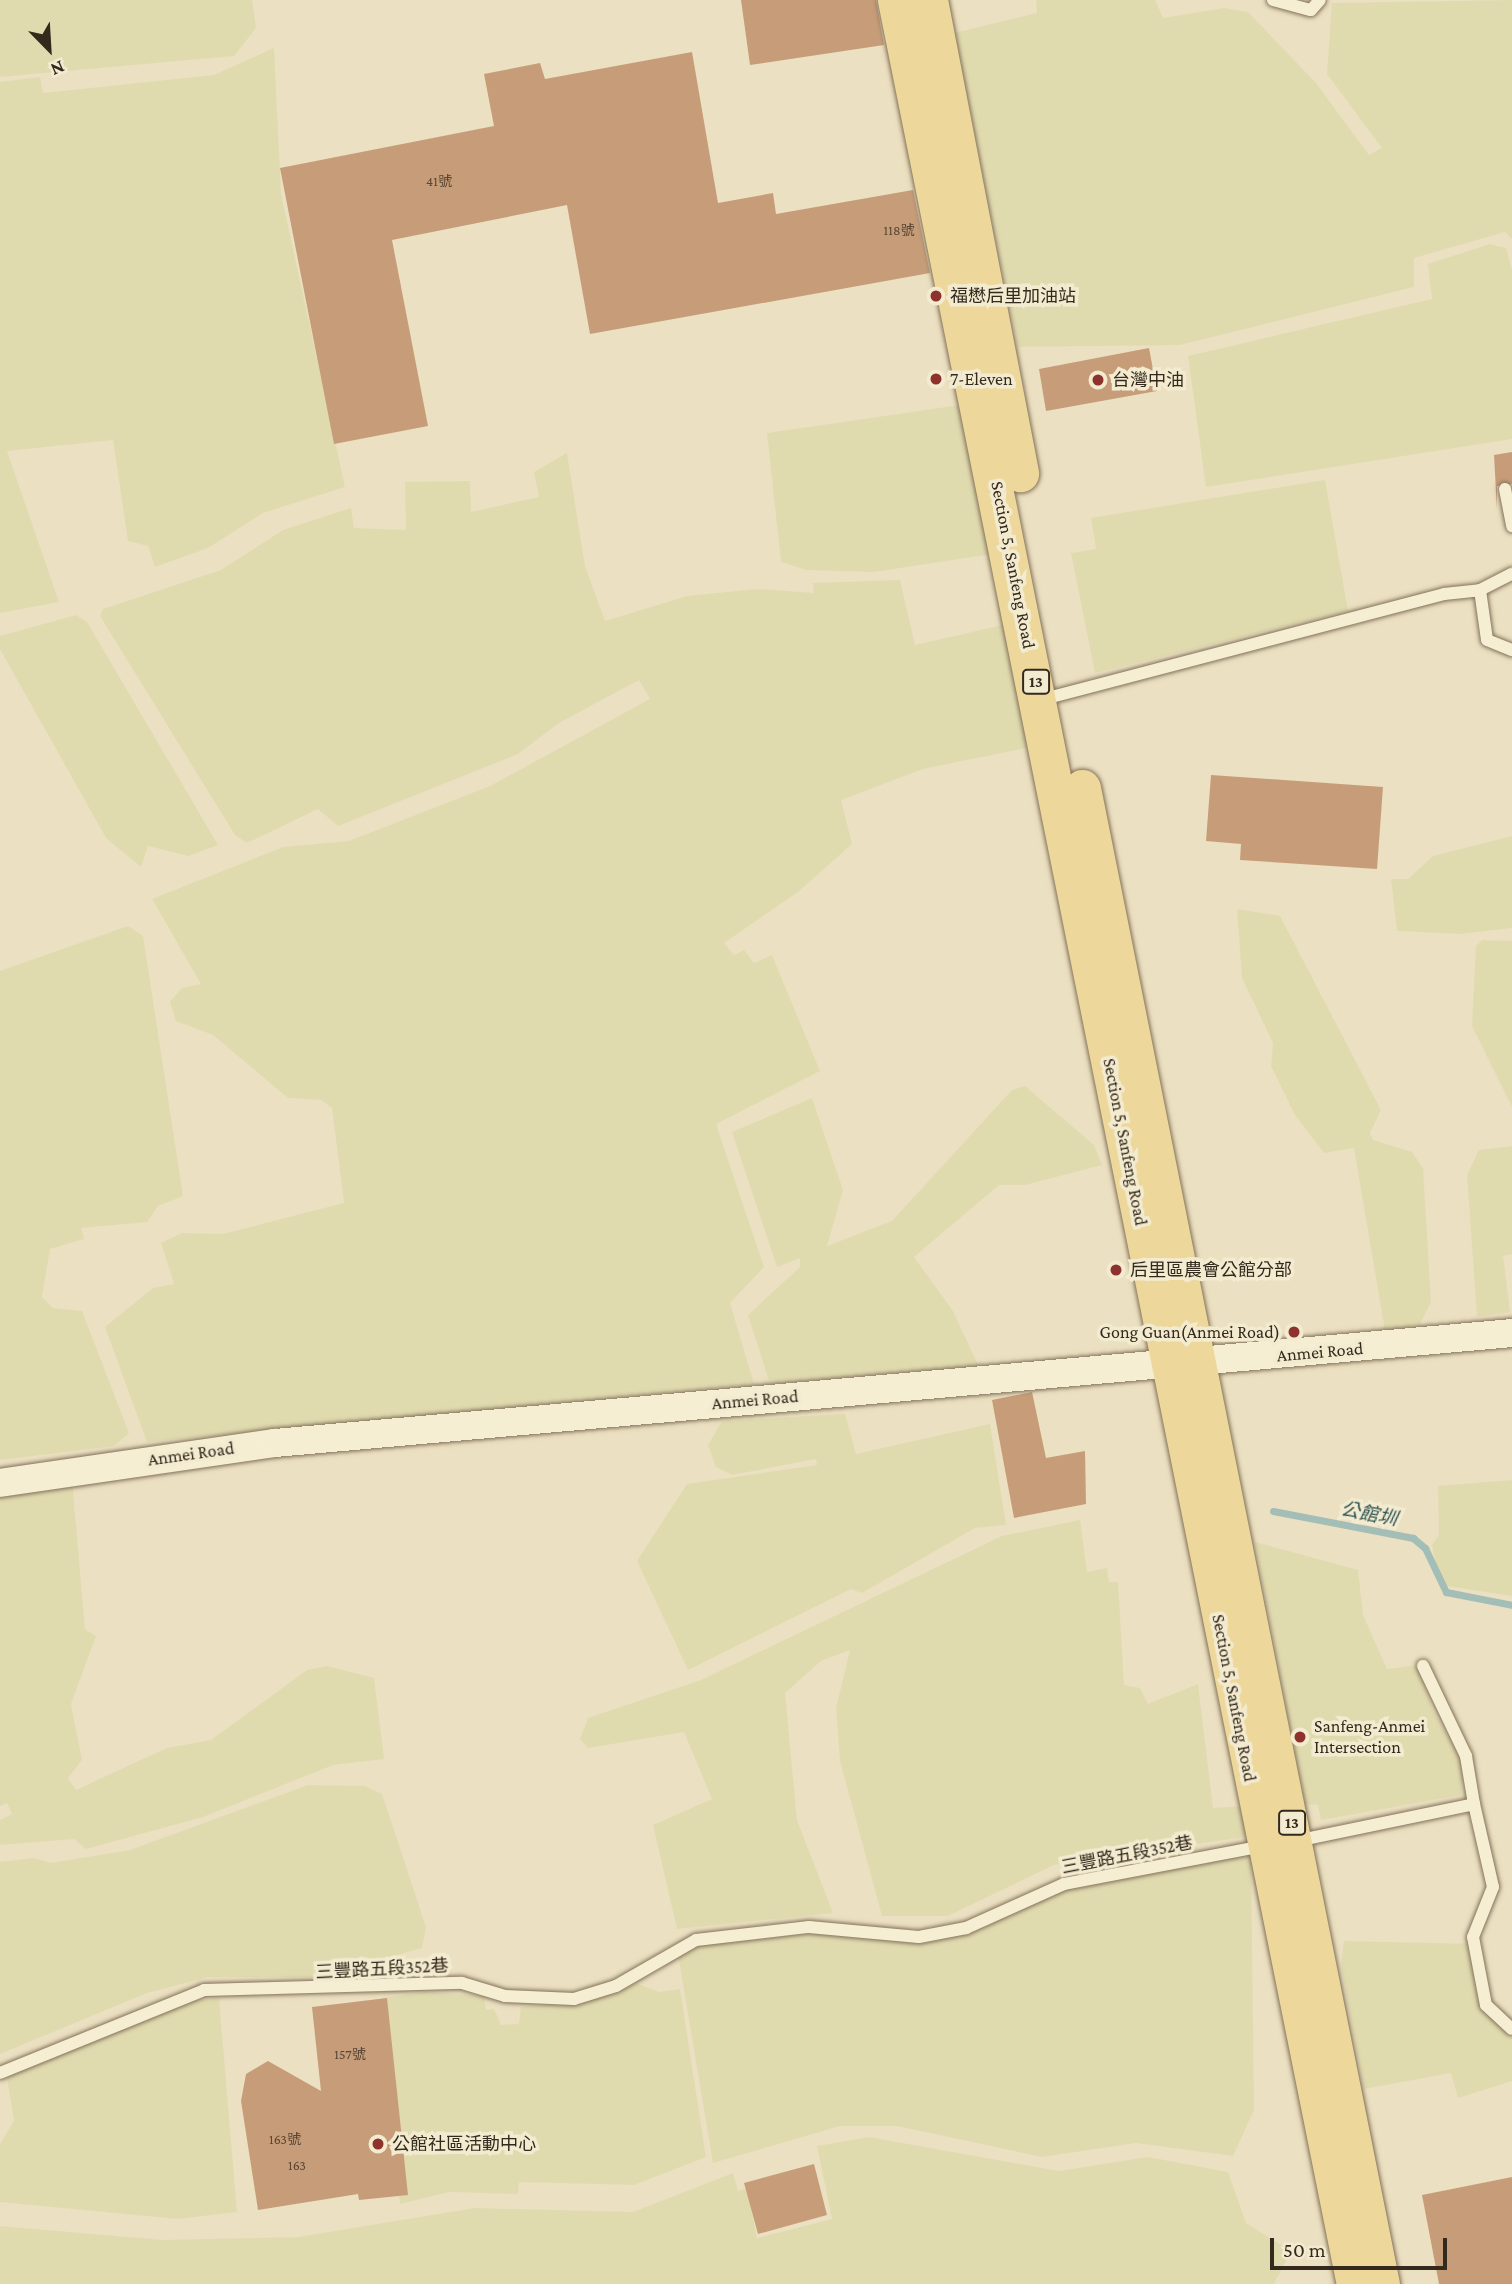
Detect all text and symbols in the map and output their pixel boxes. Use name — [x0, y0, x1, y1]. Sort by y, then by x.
north arrow — [14, 14, 84, 84]
text: N — [48, 56, 68, 81]
house number: 41號 — [426, 173, 452, 189]
house number: 118號 — [884, 222, 914, 238]
place label: 福懋后里加油站 — [950, 285, 1076, 307]
marker: 福懋后里加油站 — [928, 288, 944, 304]
place label: 7-Eleven — [950, 368, 1013, 390]
place label: 台灣中油 — [1112, 369, 1184, 391]
marker: 7-Eleven — [928, 371, 944, 387]
marker: 台灣中油 — [1090, 372, 1106, 388]
street label: Section 5, Sanfeng Road — [986, 479, 1040, 651]
road number: 13 — [1022, 670, 1050, 694]
street label: Section 5, Sanfeng Road — [1098, 1056, 1152, 1228]
place label: 后里區農會公館分部 — [1130, 1259, 1292, 1281]
marker: 后里區農會公館分部 — [1108, 1262, 1124, 1278]
place label: Gong Guan(Anmei Road) — [1100, 1321, 1280, 1343]
marker: Gong Guan(Anmei Road) — [1286, 1324, 1302, 1340]
street label: Anmei Road — [1276, 1337, 1364, 1367]
street label: Anmei Road — [711, 1385, 799, 1415]
street label: Anmei Road — [146, 1437, 236, 1471]
water label: 公館圳 — [1339, 1497, 1399, 1531]
street label: Section 5, Sanfeng Road — [1207, 1612, 1261, 1784]
place label: Sanfeng-Anmei Intersection — [1314, 1716, 1425, 1758]
marker: Sanfeng-Anmei Intersection — [1292, 1729, 1308, 1745]
road number: 13 — [1278, 1811, 1306, 1836]
street label: 三豐路五段352巷 — [1060, 1832, 1194, 1878]
street label: 三豐路五段352巷 — [315, 1955, 449, 1983]
house number: 157號 — [334, 2046, 366, 2062]
house number: 163號 — [269, 2131, 301, 2147]
place label: 公館社區活動中心 — [392, 2133, 536, 2155]
marker: 公館社區活動中心 — [370, 2136, 386, 2152]
house number: 163 — [288, 2157, 306, 2173]
scale bar — [1274, 2224, 1451, 2268]
text: 50 m — [1283, 2238, 1326, 2262]

